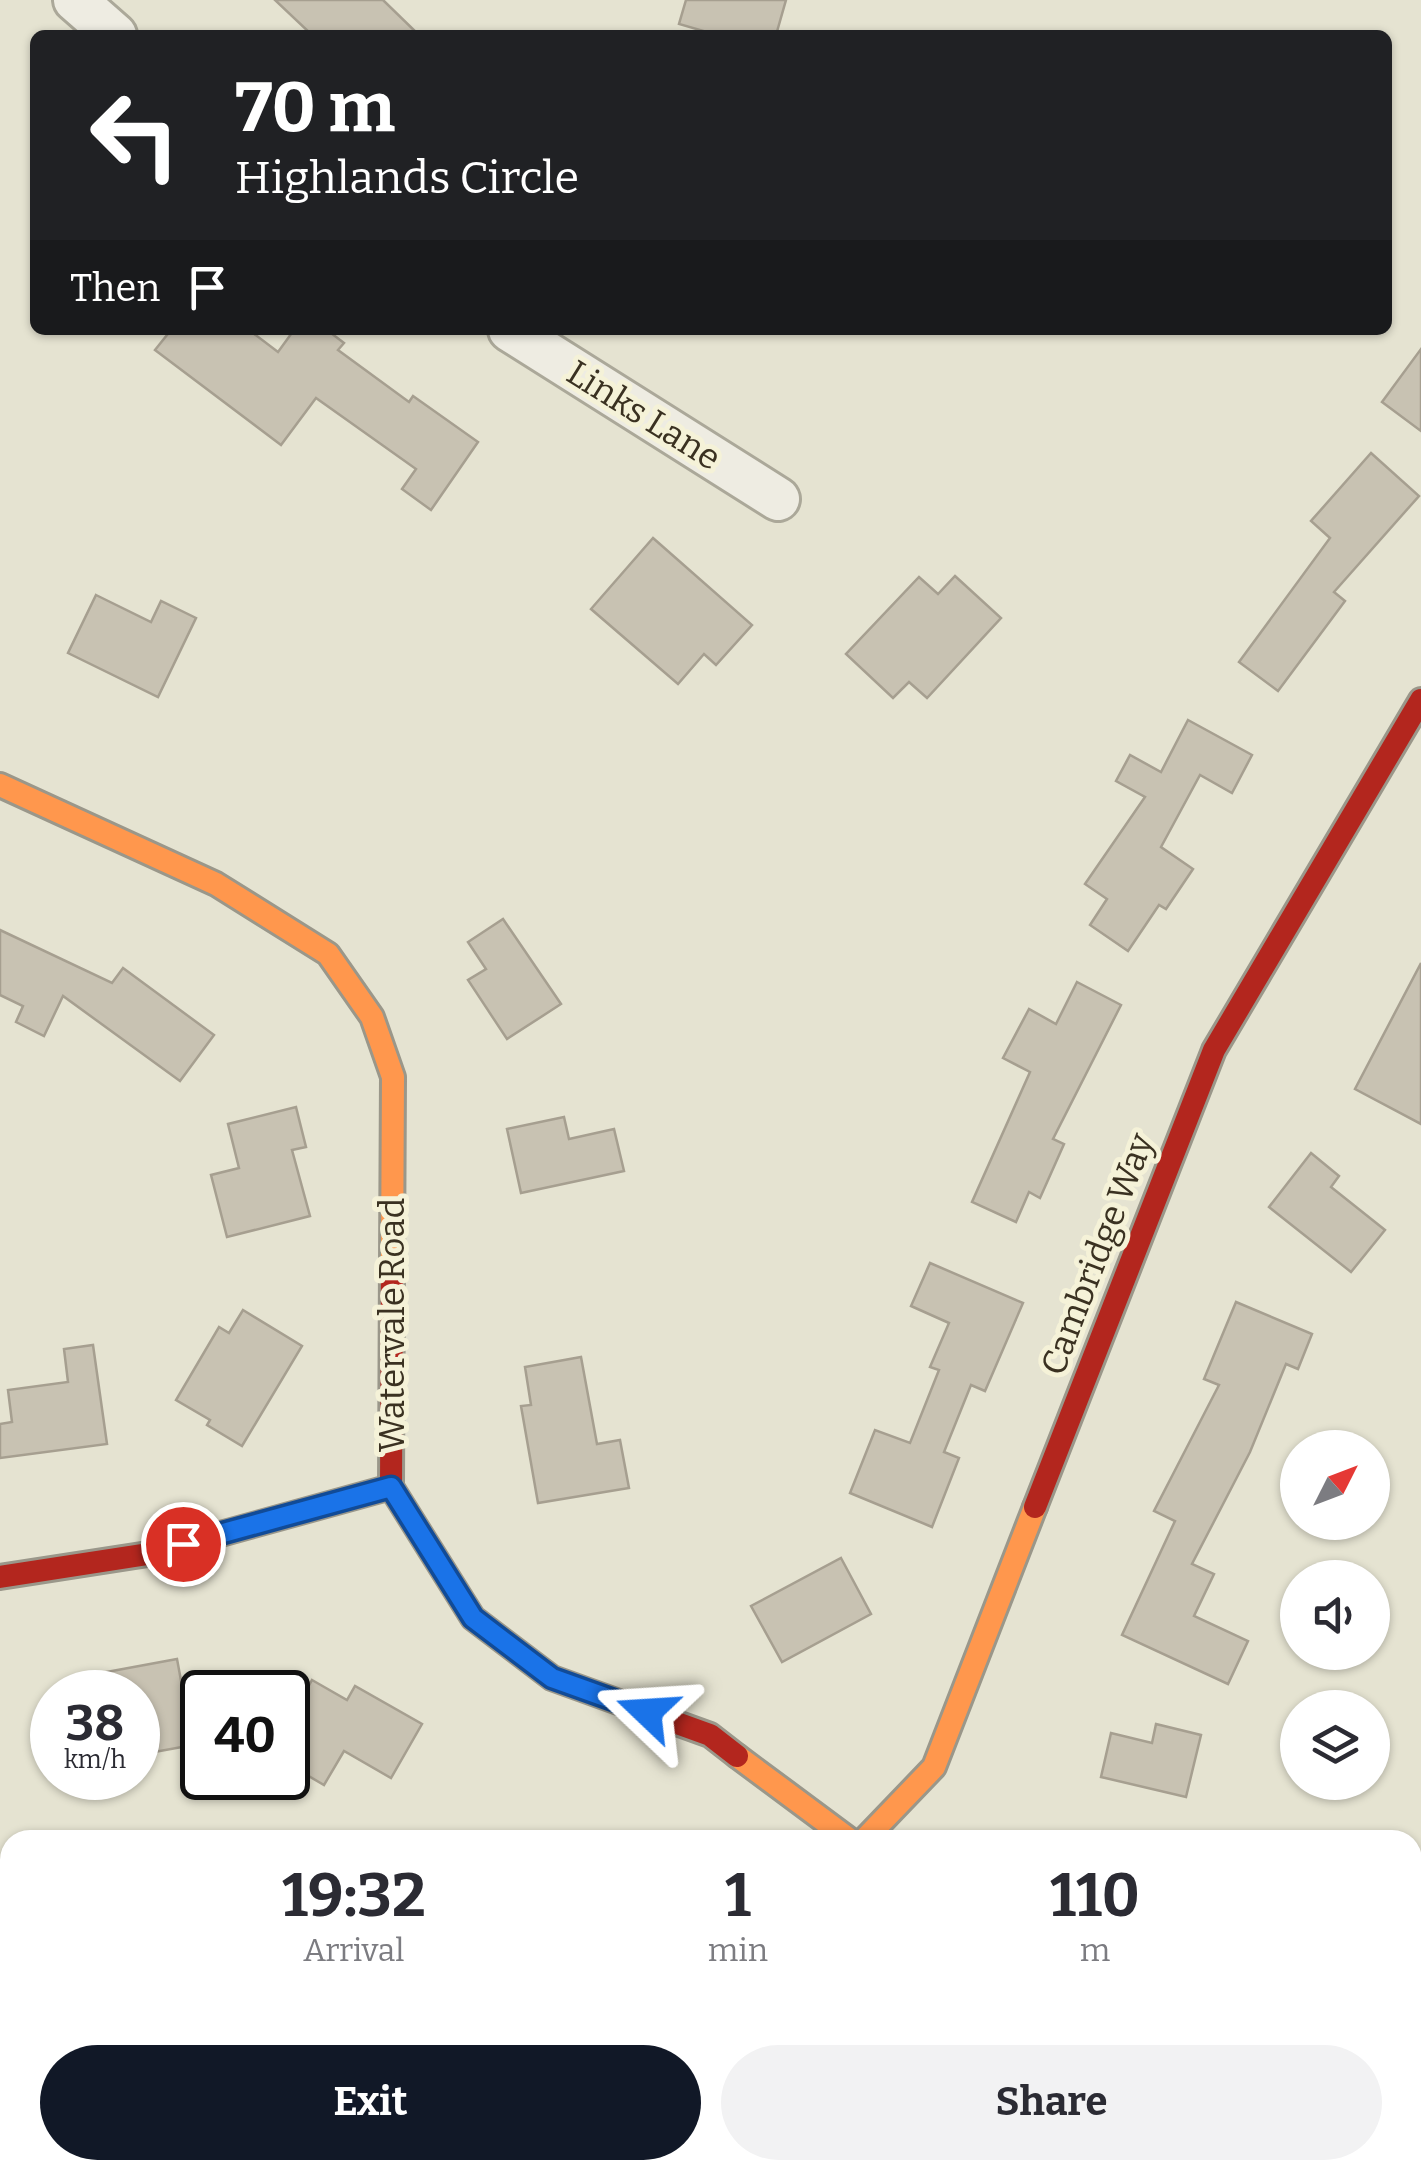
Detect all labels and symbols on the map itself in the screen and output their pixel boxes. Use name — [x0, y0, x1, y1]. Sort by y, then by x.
street label: Links Lane — [559, 351, 729, 479]
street label: Cambridge Way — [1032, 1127, 1163, 1381]
street label: Watervale Road — [371, 1198, 413, 1452]
north arrow — [1280, 1430, 1390, 1540]
pin — [141, 1502, 226, 1587]
position arrow — [595, 1660, 699, 1764]
speed limit sign: 40 — [180, 1670, 310, 1800]

